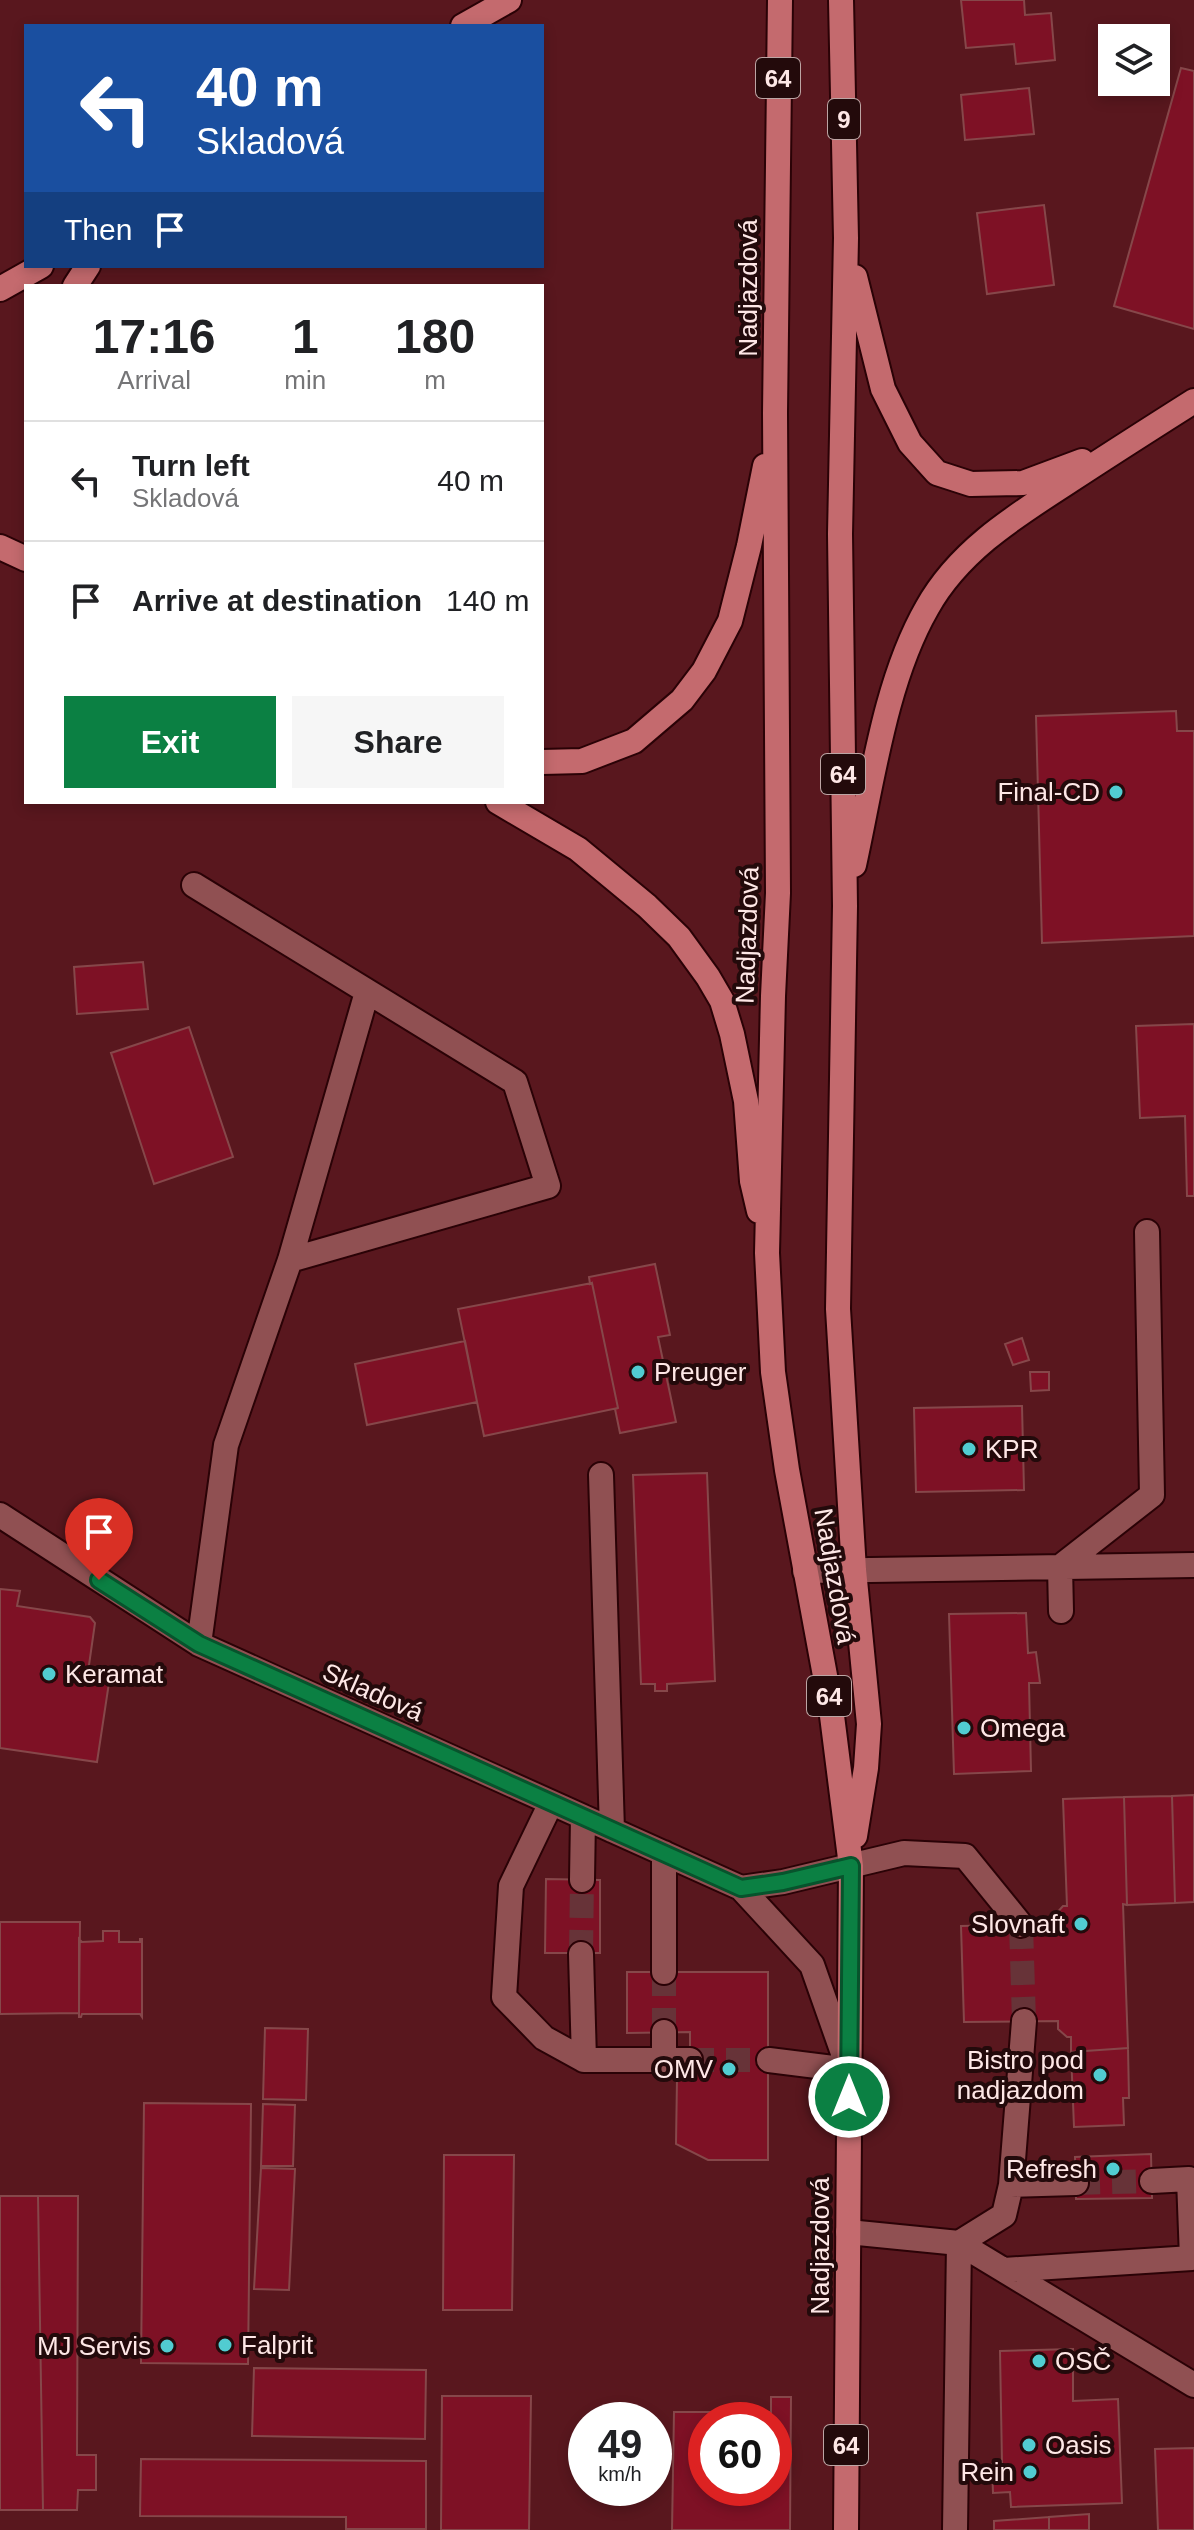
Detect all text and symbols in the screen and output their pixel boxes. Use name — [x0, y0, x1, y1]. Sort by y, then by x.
map controls — [1098, 24, 1170, 96]
button: layers — [1098, 24, 1170, 96]
text: 40 m — [196, 55, 324, 118]
icon: left — [64, 56, 168, 160]
road number: 64 — [756, 58, 800, 98]
road number: 9 — [828, 99, 860, 139]
text: Skladová — [196, 121, 344, 162]
icon: arrive — [148, 208, 192, 252]
text: Then — [64, 213, 132, 246]
street label: Nadjazdová — [733, 219, 763, 357]
text: 17:16 — [93, 310, 216, 363]
text: 1 — [292, 310, 319, 363]
text: 180 — [395, 310, 475, 363]
text: Arrival — [117, 365, 191, 395]
text: min — [284, 365, 326, 395]
text: m — [424, 365, 446, 395]
text: Turn left — [132, 449, 250, 482]
icon: left — [64, 459, 108, 503]
text: 40 m — [437, 464, 504, 497]
text: Skladová — [132, 483, 239, 513]
icon: arrive — [64, 579, 108, 623]
text: Arrive at destination — [132, 584, 422, 617]
text: 140 m — [446, 584, 529, 617]
button: Exit — [64, 696, 276, 788]
button: Share — [292, 696, 504, 788]
road number: 64 — [821, 754, 865, 794]
place label: Final-CD — [997, 777, 1100, 807]
marker: Final-CD — [1107, 783, 1125, 801]
street label: Nadjazdová — [730, 865, 764, 1004]
place label: Preuger — [654, 1357, 747, 1387]
marker: Preuger — [629, 1363, 647, 1381]
place label: KPR — [985, 1434, 1038, 1464]
marker: KPR — [960, 1440, 978, 1458]
pin — [65, 1498, 133, 1580]
street label: Nadjazdová — [808, 1506, 862, 1647]
icon: arrive — [77, 1510, 121, 1554]
street label: Skladová — [318, 1657, 428, 1728]
place label: Keramat — [65, 1659, 164, 1689]
marker: Keramat — [40, 1665, 58, 1683]
road number: 64 — [807, 1676, 851, 1716]
place label: Omega — [980, 1713, 1066, 1743]
marker: Omega — [955, 1719, 973, 1737]
place label: Slovnaft — [971, 1909, 1066, 1939]
marker: Slovnaft — [1072, 1915, 1090, 1933]
place label: Bistro pod nadjazdom — [957, 2045, 1084, 2105]
place label: OMV — [654, 2054, 714, 2084]
position arrow — [807, 2055, 891, 2139]
marker: OMV — [720, 2060, 738, 2078]
marker: Bistro pod nadjazdom — [1091, 2066, 1109, 2084]
place label: Refresh — [1006, 2154, 1097, 2184]
marker: Refresh — [1104, 2160, 1122, 2178]
street label: Nadjazdová — [805, 2177, 835, 2315]
place label: Falprit — [241, 2330, 314, 2360]
place label: MJ Servis — [37, 2331, 151, 2361]
marker: Falprit — [216, 2336, 234, 2354]
marker: MJ Servis — [158, 2337, 176, 2355]
place label: OSČ — [1055, 2346, 1111, 2376]
marker: OSČ — [1030, 2352, 1048, 2370]
speed limit sign: 60 — [688, 2402, 792, 2506]
text: 49 — [598, 2422, 642, 2466]
road number: 64 — [824, 2425, 868, 2465]
place label: Oasis — [1045, 2430, 1111, 2460]
marker: Oasis — [1020, 2436, 1038, 2454]
place label: Rein — [961, 2457, 1014, 2487]
text: km/h — [598, 2463, 642, 2485]
marker: Rein — [1021, 2463, 1039, 2481]

